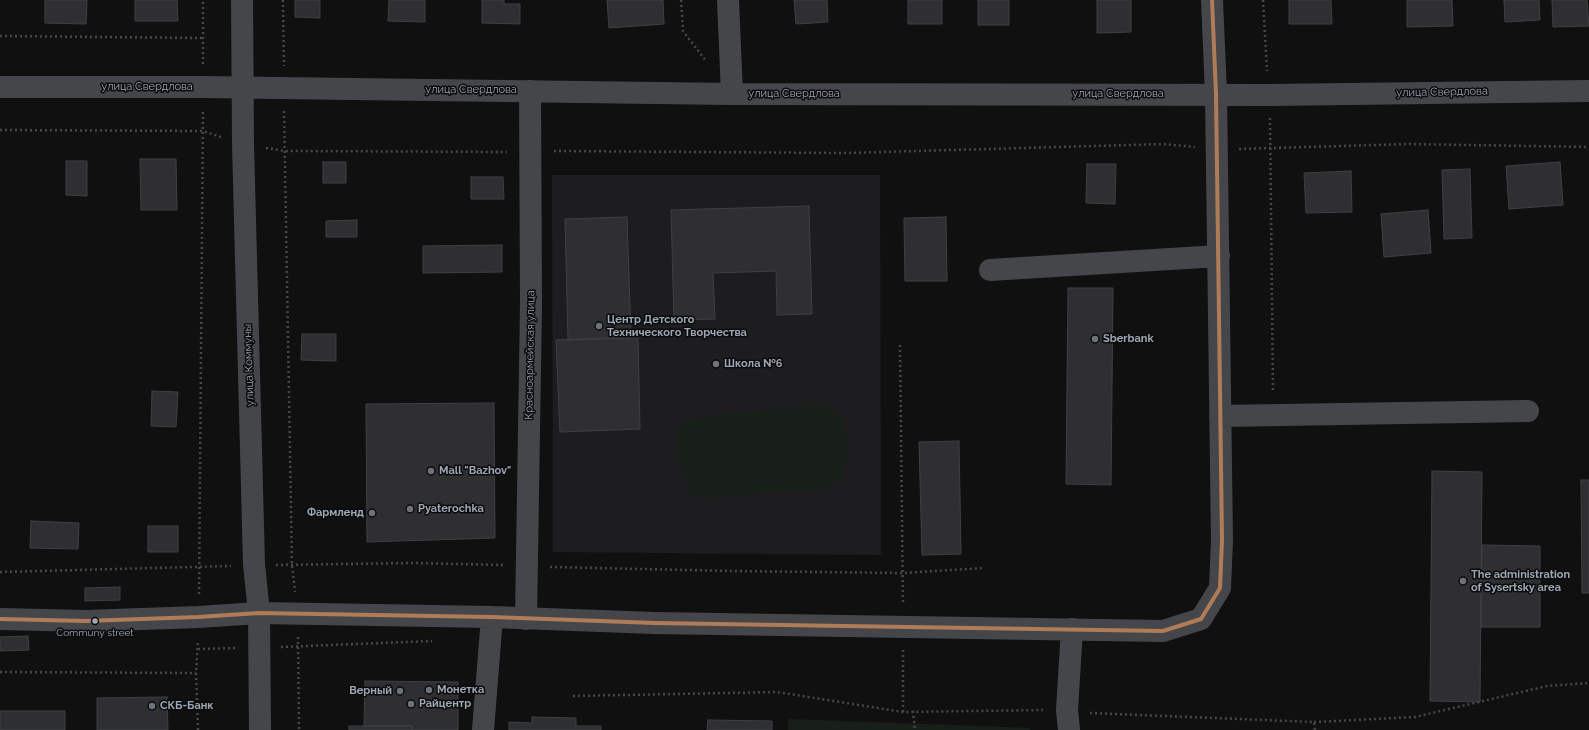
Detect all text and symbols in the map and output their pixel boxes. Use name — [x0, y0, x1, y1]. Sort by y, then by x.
street label: улица Свердлова — [101, 80, 193, 94]
street label: улица Свердлова — [425, 83, 517, 97]
street label: улица Свердлова — [1396, 85, 1488, 99]
street label: улица Свердлова — [748, 87, 840, 101]
street label: улица Свердлова — [1072, 87, 1164, 101]
street label: Красноармейская улица — [522, 290, 538, 420]
place label: Центр Детского Технического Творчества — [607, 313, 747, 339]
marker: Центр Детского Технического Творчества — [594, 321, 604, 331]
street label: улица Коммуны — [241, 324, 257, 406]
place label: Sberbank — [1103, 332, 1154, 346]
marker: Sberbank — [1090, 334, 1100, 344]
place label: Школа №6 — [724, 357, 782, 371]
marker: Школа №6 — [711, 359, 721, 369]
place label: Mall "Bazhov" — [439, 464, 511, 478]
marker: Mall "Bazhov" — [426, 466, 436, 476]
place label: Pyaterochka — [418, 502, 484, 516]
marker: Pyaterochka — [405, 504, 415, 514]
place label: Фармленд — [307, 506, 364, 520]
marker: Фармленд — [367, 508, 377, 518]
place label: The administration of Sysertsky area — [1471, 568, 1570, 594]
marker: The administration of Sysertsky area — [1458, 576, 1468, 586]
marker: Communy street — [90, 616, 100, 626]
place label: Communy street — [56, 627, 134, 639]
place label: Монетка — [437, 683, 484, 697]
place label: Верный — [349, 684, 392, 698]
marker: Монетка — [424, 685, 434, 695]
marker: Верный — [395, 686, 405, 696]
place label: Райцентр — [419, 697, 471, 711]
place label: СКБ-Банк — [160, 699, 214, 713]
marker: Райцентр — [406, 699, 416, 709]
marker: СКБ-Банк — [147, 701, 157, 711]

